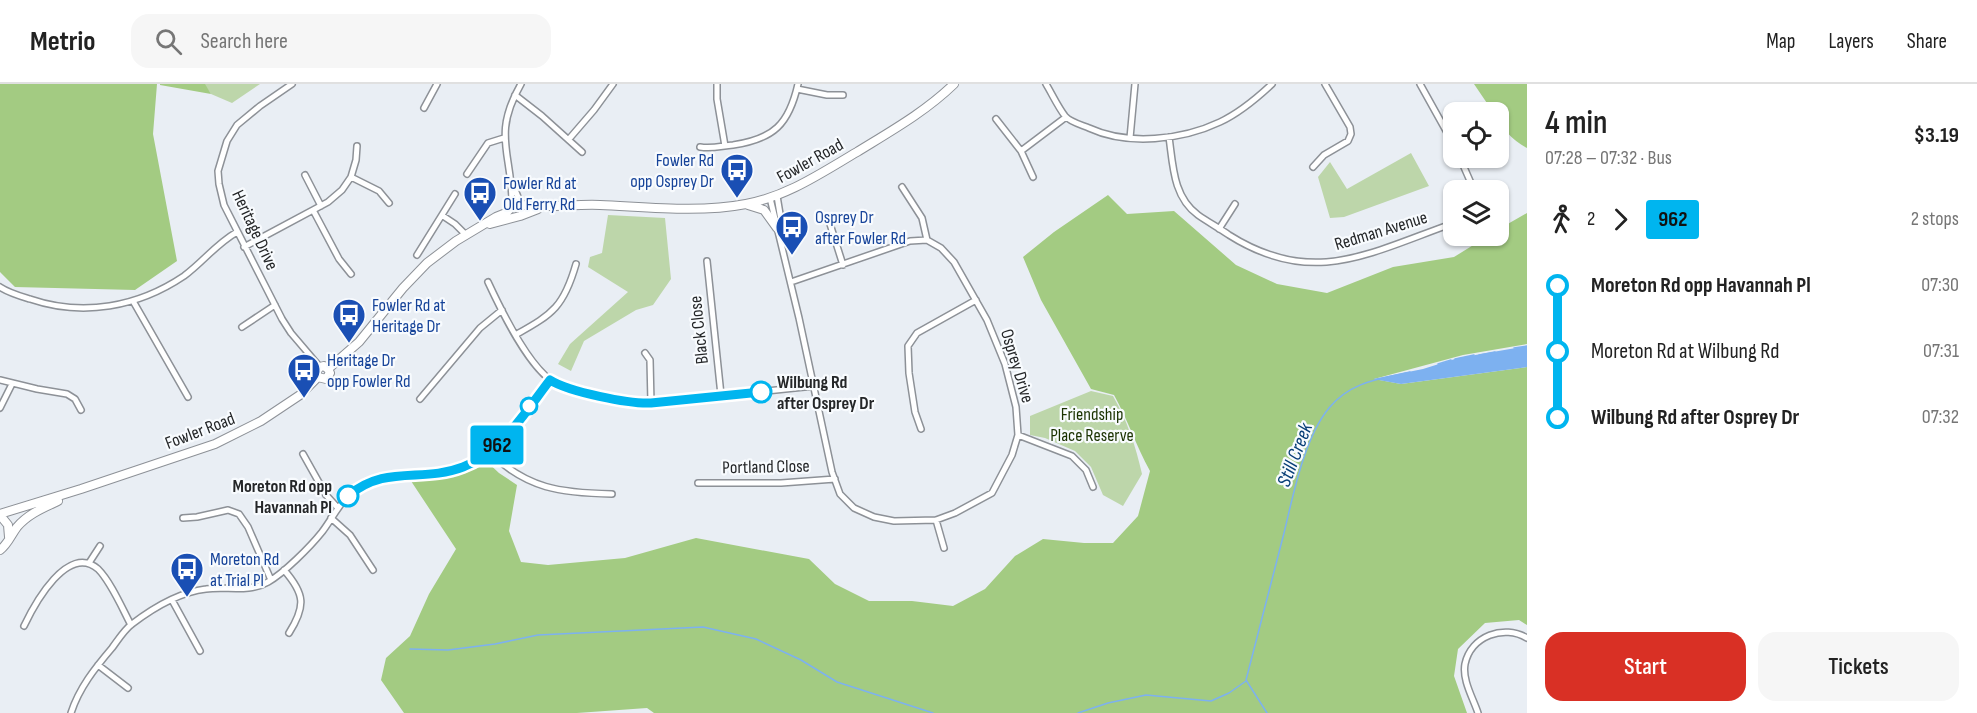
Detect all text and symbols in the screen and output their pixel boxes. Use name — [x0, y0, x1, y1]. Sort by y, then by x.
search box — [131, 14, 551, 68]
text: Metrio — [30, 25, 95, 58]
icon: search — [152, 25, 185, 58]
text: Search here — [200, 28, 288, 55]
text: Map — [1766, 29, 1795, 54]
text: Layers — [1828, 29, 1874, 54]
text: Share — [1907, 29, 1947, 54]
map controls — [1443, 102, 1509, 246]
button: locate — [1443, 102, 1509, 168]
text: 4 min — [1545, 103, 1607, 143]
text: $3.19 — [1914, 122, 1959, 149]
street label: Fowler Road — [773, 134, 847, 188]
text: 07:28 – 07:32 · Bus — [1545, 146, 1672, 170]
place label: Fowler Rd opp Osprey Dr — [630, 150, 714, 192]
bus stop icon: Fowler Rd opp Osprey Dr — [719, 152, 755, 199]
place label: Fowler Rd at Old Ferry Rd — [503, 173, 577, 215]
bus stop icon: Fowler Rd at Old Ferry Rd — [462, 175, 498, 222]
button: layers — [1443, 180, 1509, 246]
street label: Heritage Drive — [227, 187, 283, 273]
icon: walk — [1545, 203, 1578, 236]
icon: forward — [1604, 203, 1637, 236]
place label: Osprey Dr after Fowler Rd — [815, 207, 906, 249]
street label: Redman Avenue — [1332, 207, 1430, 255]
text: 2 — [1587, 207, 1595, 231]
text: 962 — [1658, 207, 1687, 232]
text: 2 stops — [1911, 207, 1959, 231]
bus stop icon: Osprey Dr after Fowler Rd — [774, 209, 810, 256]
text: Moreton Rd opp Havannah Pl — [1591, 272, 1811, 299]
text: 07:30 — [1921, 273, 1959, 297]
place label: Fowler Rd at Heritage Dr — [372, 295, 446, 337]
street label: Black Close — [685, 295, 713, 365]
bus stop icon: Fowler Rd at Heritage Dr — [331, 297, 367, 344]
street label: Osprey Drive — [996, 327, 1038, 405]
text: Moreton Rd at Wilbung Rd — [1591, 338, 1779, 365]
text: 07:31 — [1923, 339, 1959, 363]
place label: Heritage Dr opp Fowler Rd — [327, 350, 411, 392]
bus stop icon: Heritage Dr opp Fowler Rd — [286, 352, 322, 399]
place label: Wilbung Rd after Osprey Dr — [777, 372, 875, 414]
marker: Wilbung Rd after Osprey Dr — [750, 381, 772, 403]
unlabelled marker — [520, 397, 538, 415]
park label: Friendship Place Reserve — [1050, 404, 1134, 446]
text: Wilbung Rd after Osprey Dr — [1591, 404, 1799, 431]
text: 07:32 — [1922, 405, 1959, 429]
street label: Fowler Road — [162, 408, 238, 454]
water label: Still Creek — [1272, 419, 1318, 490]
line badge: 962 — [462, 426, 532, 464]
text: 962 — [482, 433, 512, 458]
street label: Portland Close — [722, 456, 810, 478]
place label: Moreton Rd opp Havannah Pl — [233, 476, 332, 518]
marker: Moreton Rd opp Havannah Pl — [337, 485, 359, 507]
place label: Moreton Rd at Trial Pl — [210, 549, 279, 591]
bus stop icon: Moreton Rd at Trial Pl — [169, 551, 205, 598]
button: Start — [1545, 632, 1746, 701]
button: Tickets — [1758, 632, 1959, 701]

